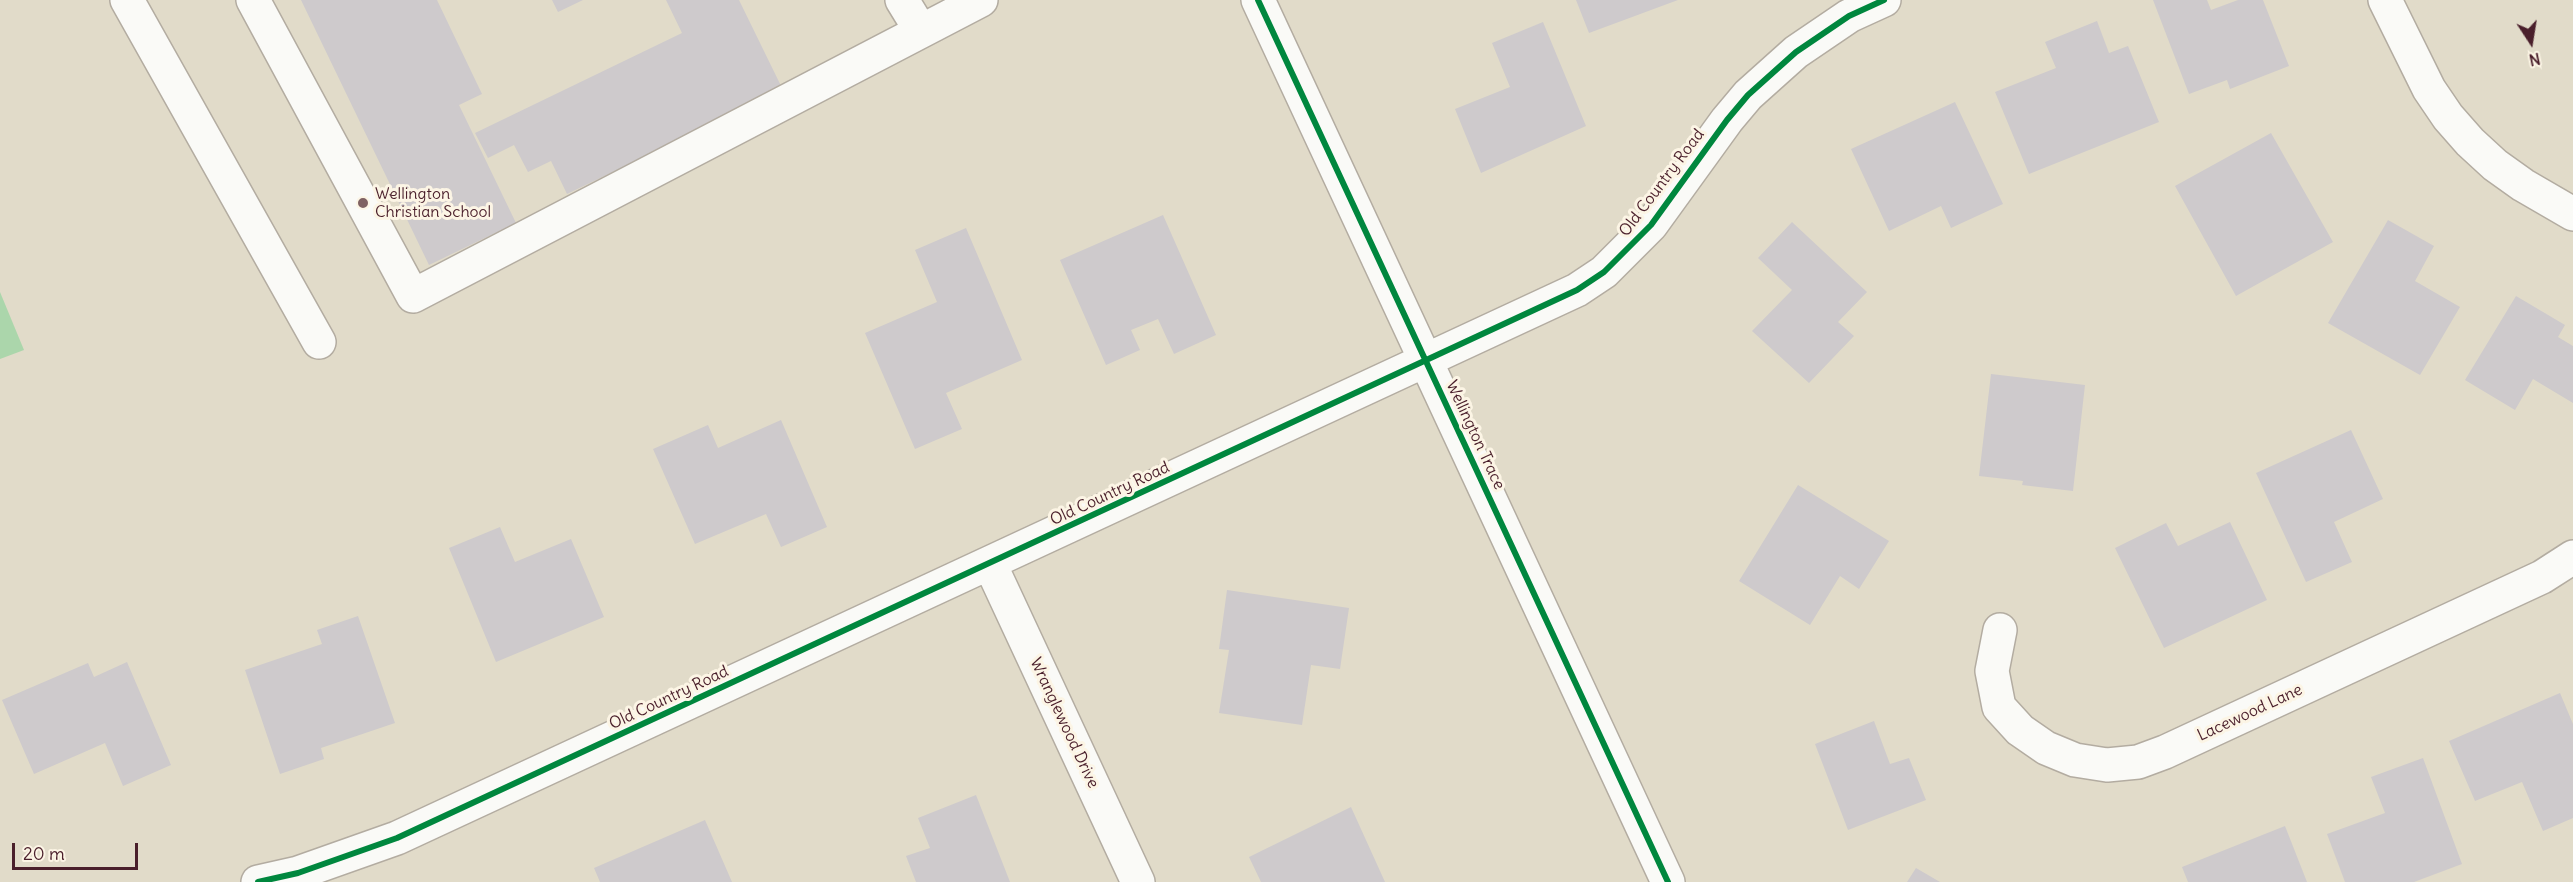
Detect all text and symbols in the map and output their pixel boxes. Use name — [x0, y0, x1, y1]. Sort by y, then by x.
north arrow — [2501, 12, 2561, 72]
text: N — [2527, 49, 2542, 71]
street label: Old Country Road — [1615, 126, 1709, 240]
place label: Wellington Christian School — [375, 184, 491, 222]
marker: Wellington Christian School — [356, 196, 370, 210]
street label: Wellington Trace — [1441, 377, 1509, 493]
street label: Old Country Road — [1047, 458, 1173, 530]
street label: Wranglewood Drive — [1025, 655, 1103, 791]
street label: Old Country Road — [606, 662, 732, 734]
street label: Lacewood Lane — [2195, 680, 2305, 746]
scale bar — [15, 831, 141, 869]
text: 20 m — [23, 842, 65, 865]

